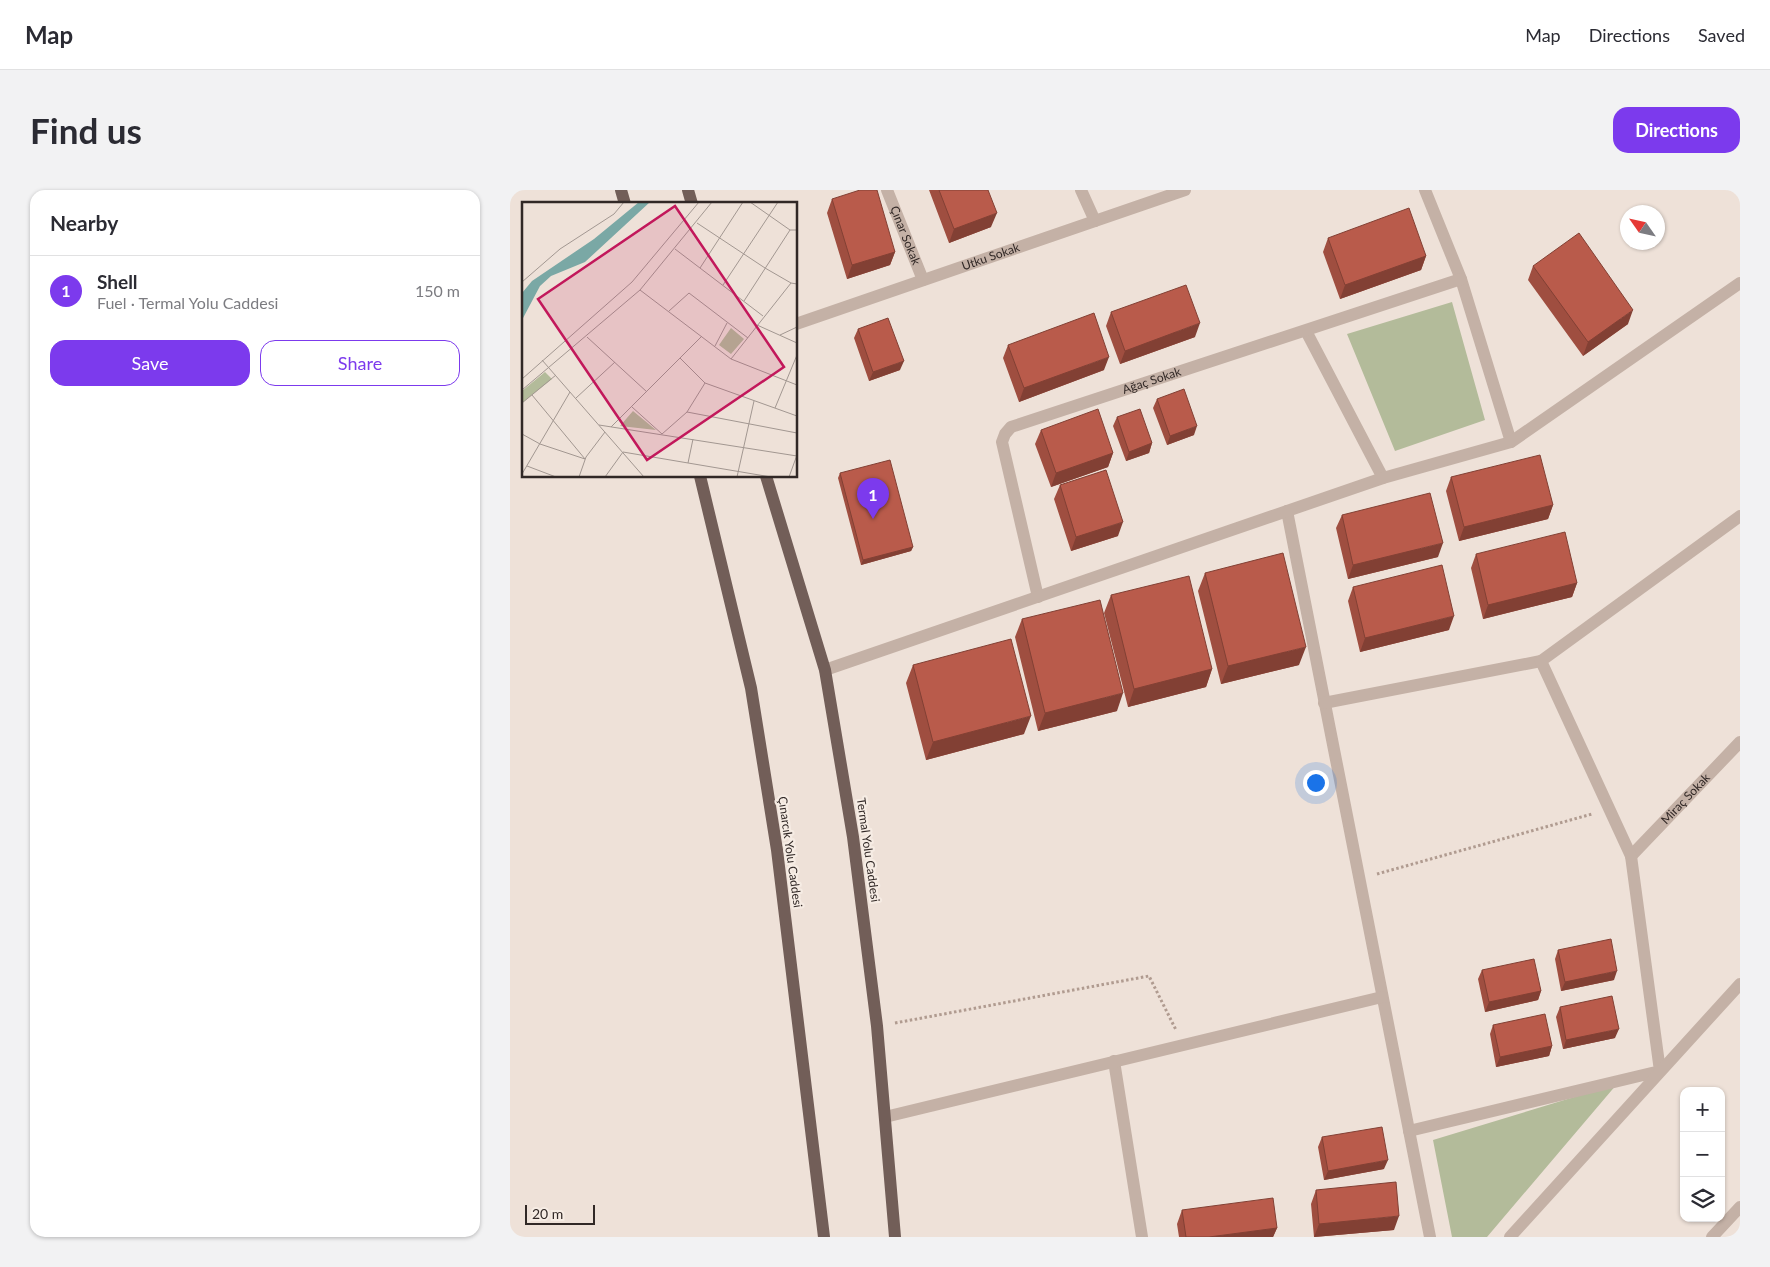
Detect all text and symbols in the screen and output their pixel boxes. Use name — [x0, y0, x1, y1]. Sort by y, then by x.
text: Map — [25, 20, 73, 49]
text: Map — [1525, 24, 1561, 46]
text: Directions — [1589, 24, 1670, 46]
text: Saved — [1698, 24, 1745, 46]
button: Directions — [1613, 107, 1740, 153]
text: Find us — [30, 109, 142, 151]
inset map — [522, 202, 798, 478]
street label: Çınar Sokak — [887, 204, 925, 268]
north arrow — [1620, 205, 1665, 250]
text: Nearby — [50, 210, 118, 235]
street label: Utku Sokak — [960, 239, 1022, 273]
text: Shell — [97, 270, 138, 293]
text: 1 — [61, 281, 71, 300]
text: 150 m — [415, 281, 460, 300]
text: Fuel · Termal Yolu Caddesi — [97, 293, 278, 312]
button: Save — [50, 340, 250, 386]
button: Share — [260, 340, 460, 386]
street label: Ağaç Sokak — [1120, 363, 1184, 397]
pin: 1 — [857, 478, 889, 519]
street label: Miraç Sokak — [1658, 769, 1714, 827]
your location — [1303, 770, 1329, 796]
street label: Çınarcık Yolu Caddesi — [775, 795, 806, 909]
street label: Termal Yolu Caddesi — [854, 797, 883, 903]
map controls — [1680, 1087, 1725, 1222]
button: + — [1680, 1087, 1725, 1132]
button: − — [1680, 1132, 1725, 1177]
button: layers — [1680, 1177, 1725, 1222]
scale bar — [525, 1202, 595, 1225]
text: 20 m — [532, 1205, 563, 1222]

